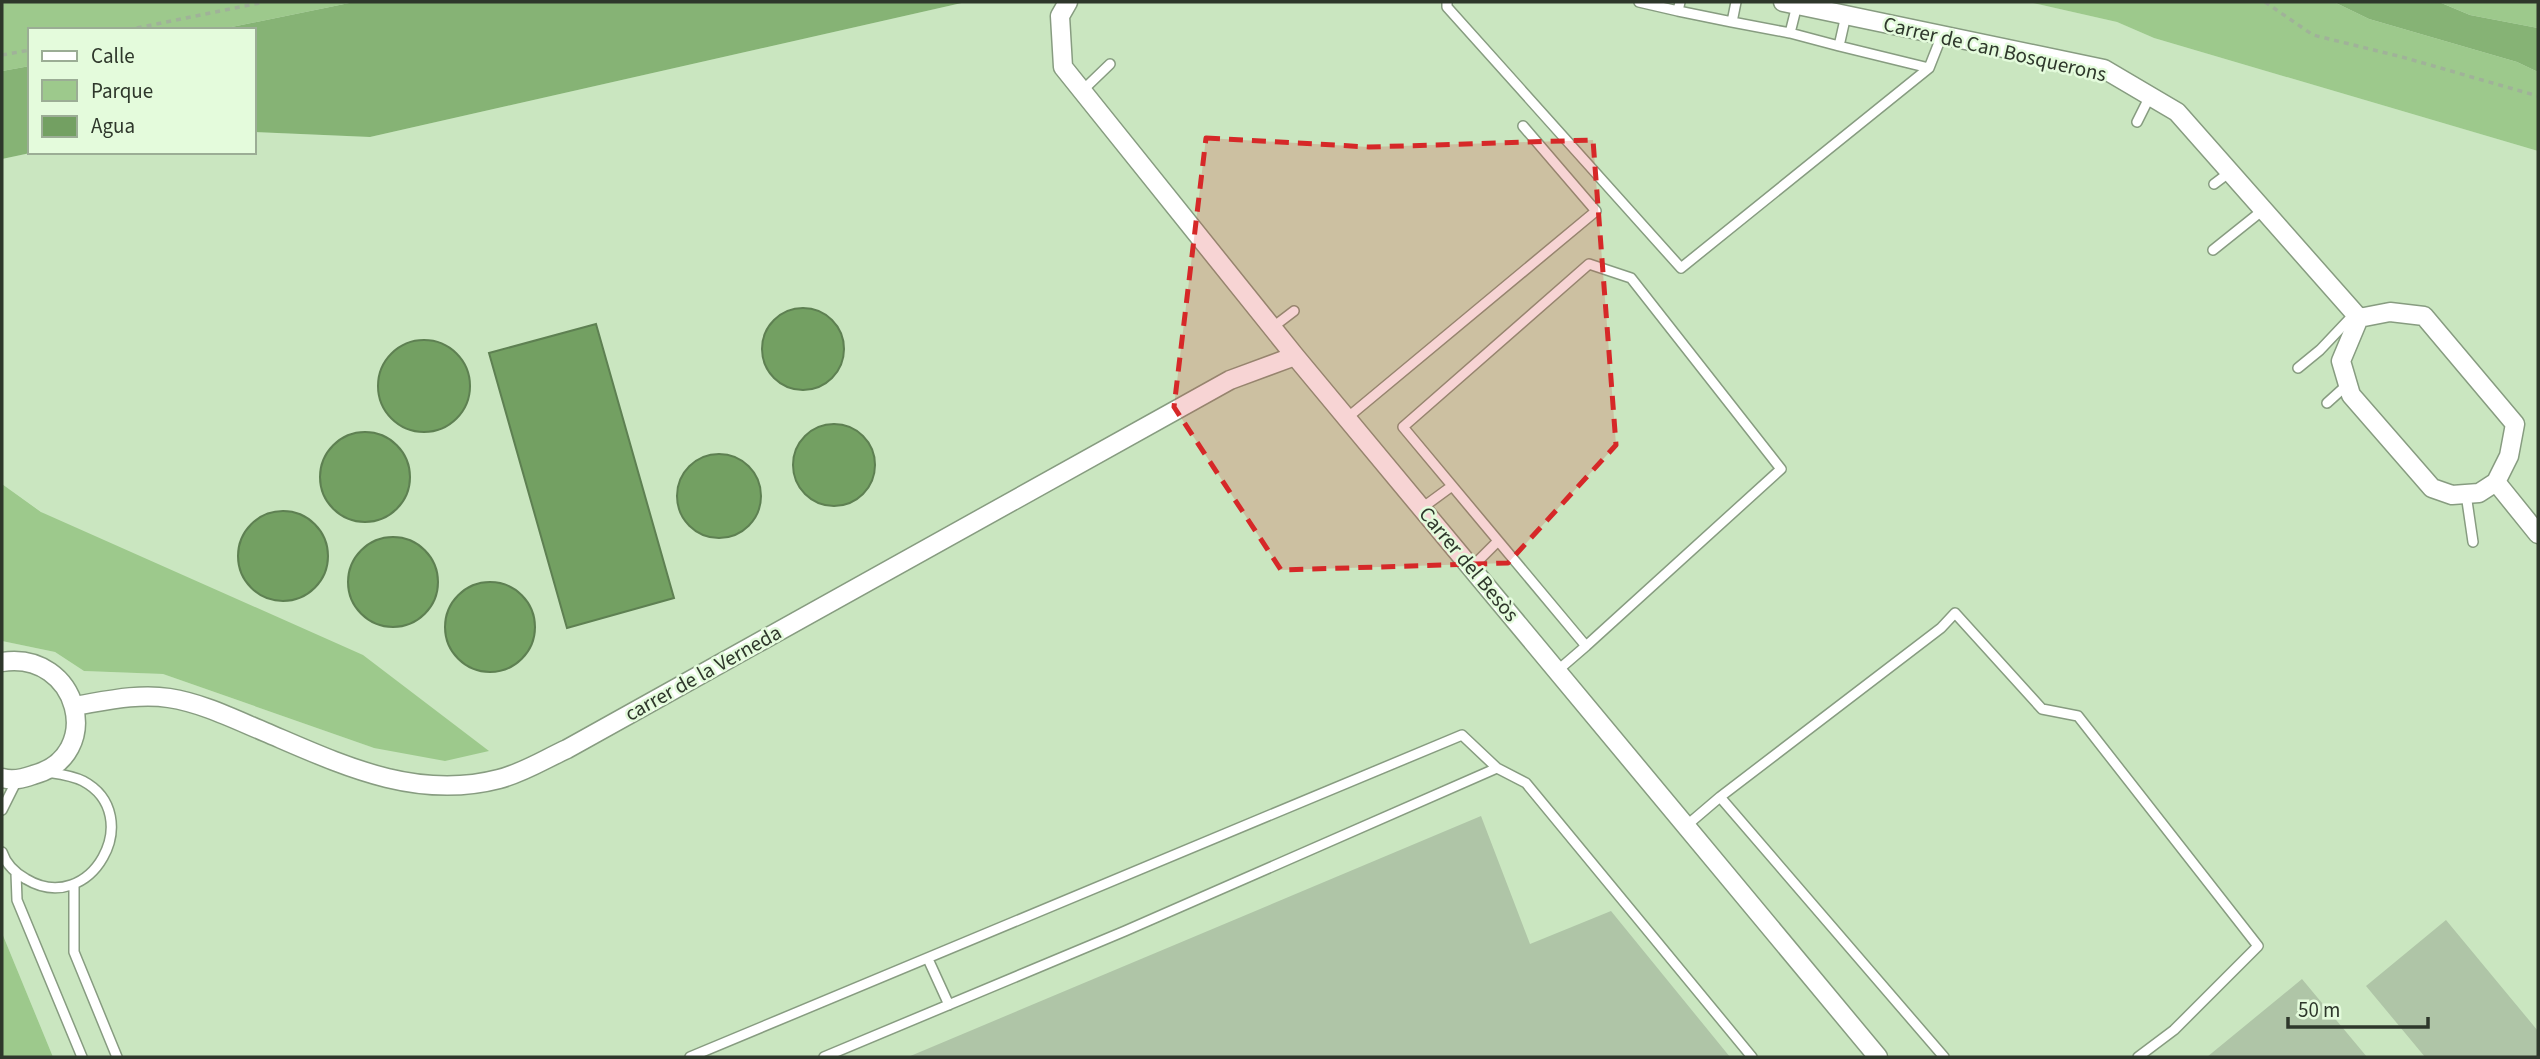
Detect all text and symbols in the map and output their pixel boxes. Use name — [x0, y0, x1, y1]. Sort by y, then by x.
street label: Carrer de Can Bosquerons — [1880, 9, 2110, 89]
legend — [28, 28, 256, 154]
text: Calle — [91, 41, 135, 71]
text: Parque — [91, 76, 153, 106]
text: Agua — [91, 111, 135, 141]
street label: Carrer del Besòs — [1412, 500, 1526, 628]
street label: carrer de la Verneda — [619, 617, 787, 729]
scale bar — [2288, 986, 2428, 1030]
text: 50 m — [2298, 995, 2340, 1025]

